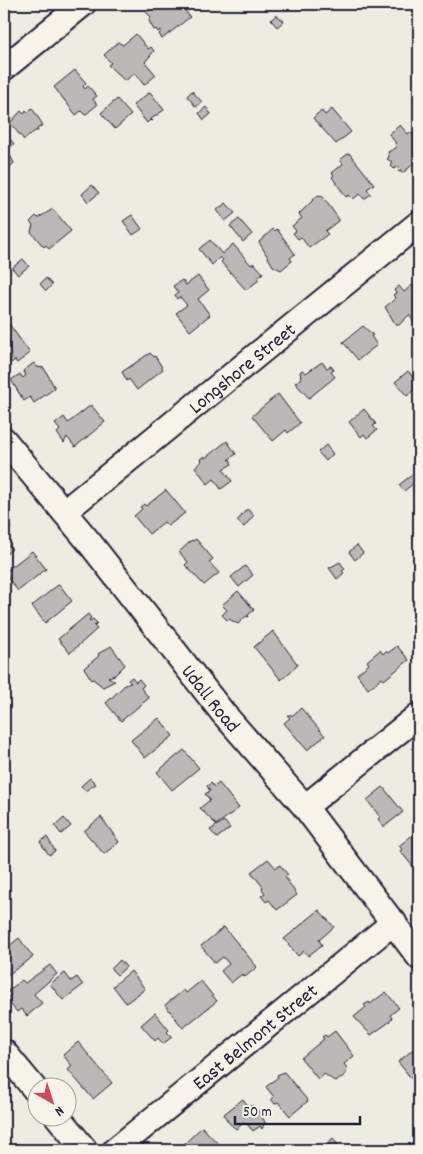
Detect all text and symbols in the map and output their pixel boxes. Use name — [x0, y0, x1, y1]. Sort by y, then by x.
street label: Longshore Street — [184, 318, 303, 422]
street label: Udall Road — [173, 660, 245, 740]
street label: East Belmont Street — [188, 979, 325, 1098]
north arrow — [28, 1076, 78, 1126]
scale bar — [235, 1094, 360, 1126]
text: N — [50, 1101, 68, 1121]
text: 50 m — [243, 1102, 272, 1124]

